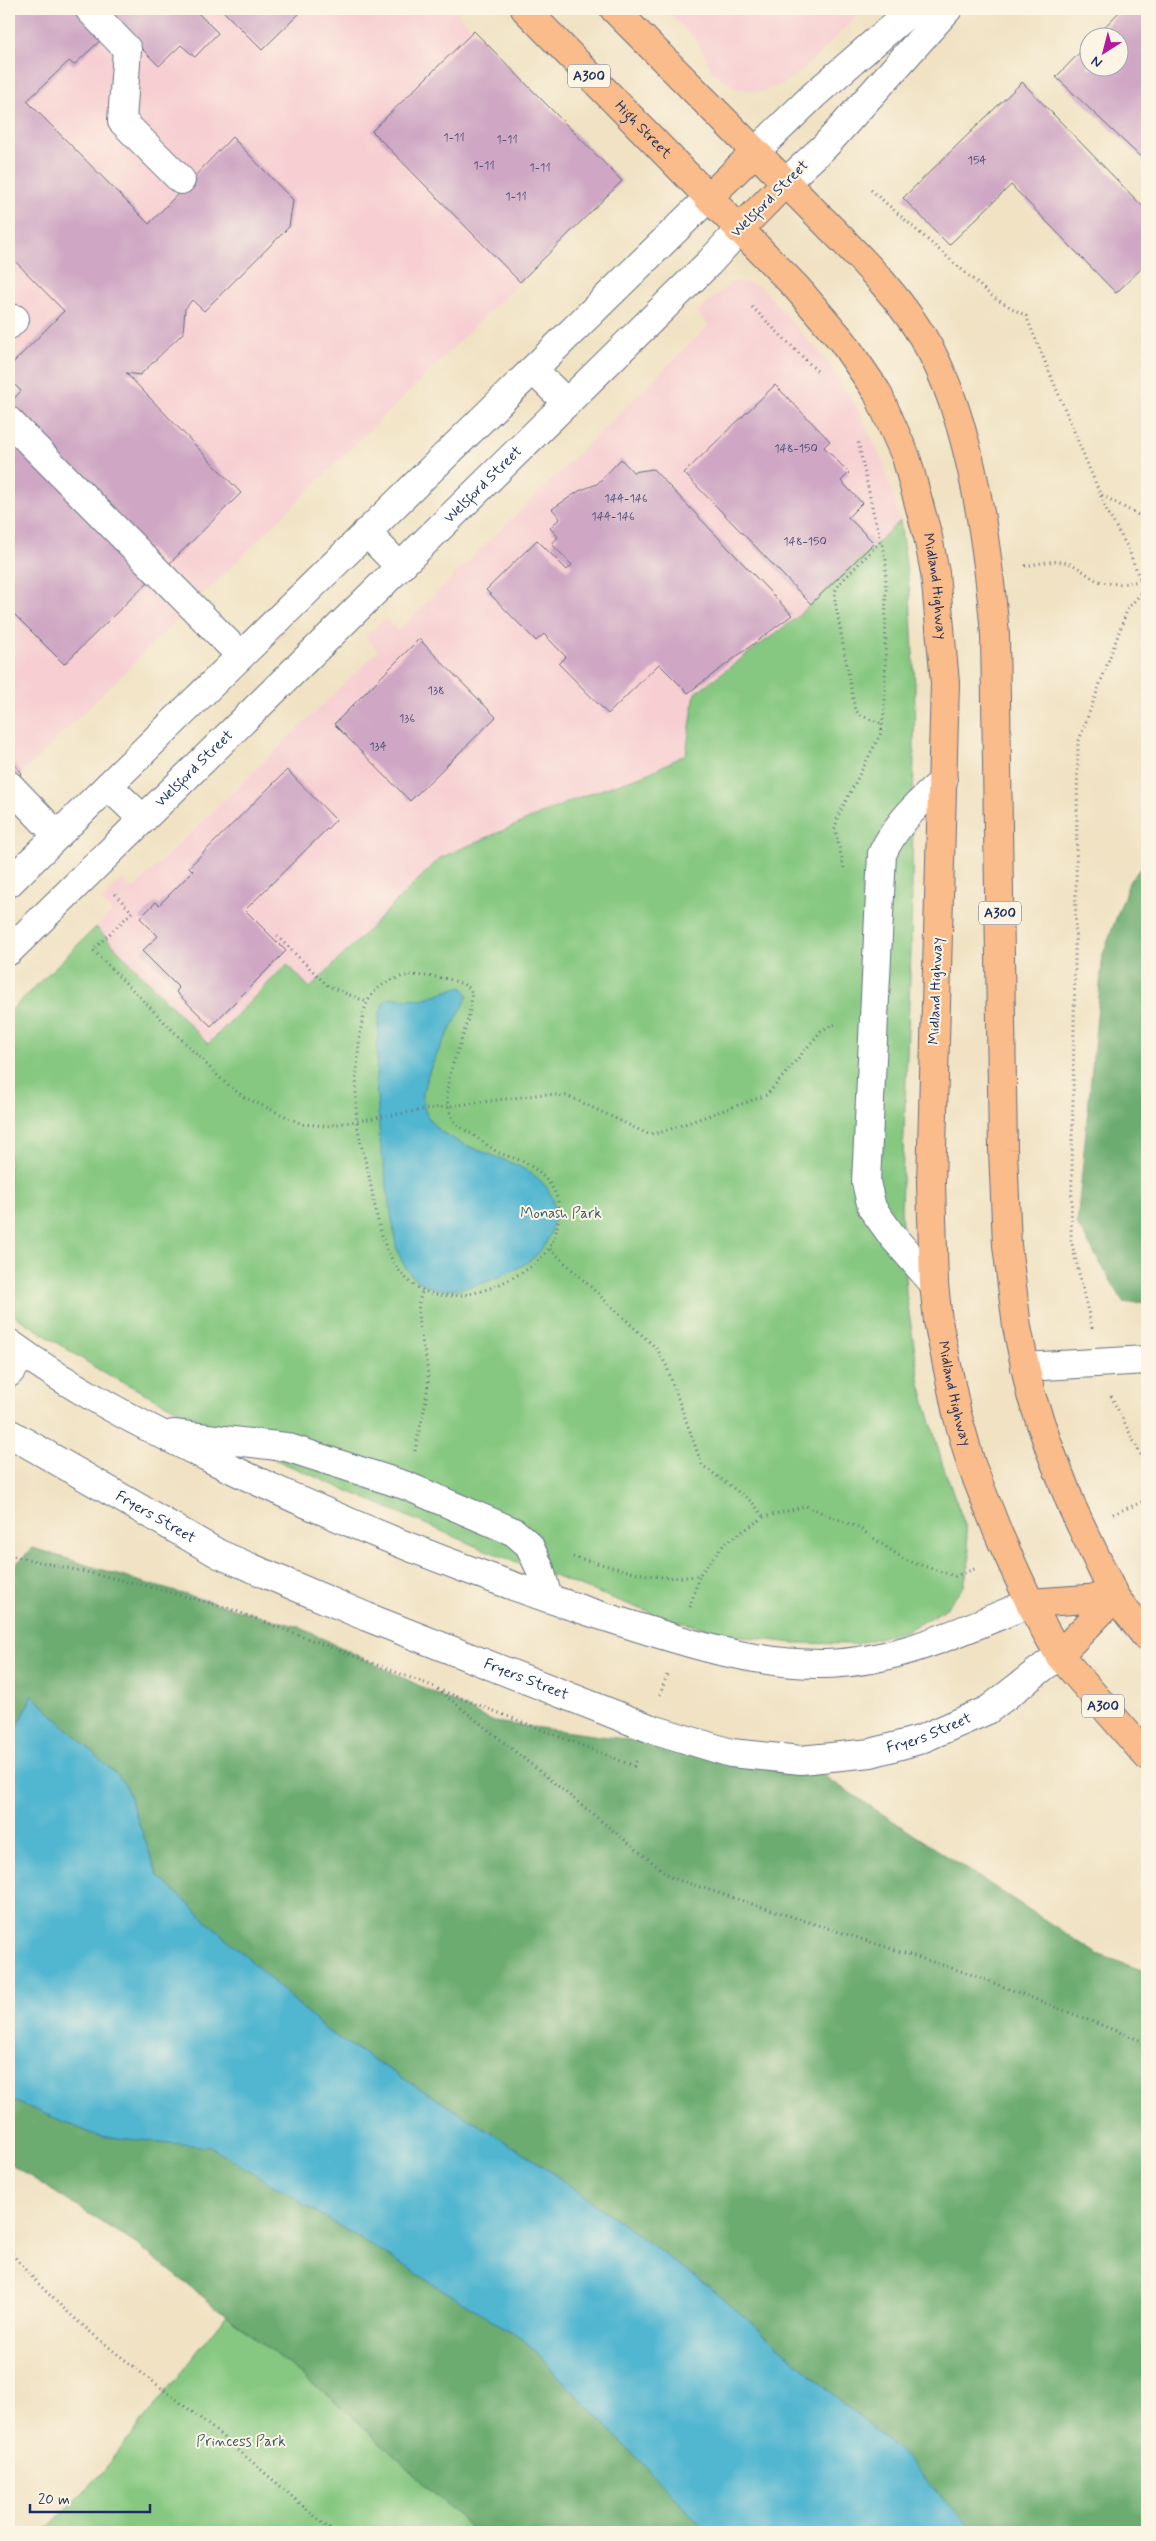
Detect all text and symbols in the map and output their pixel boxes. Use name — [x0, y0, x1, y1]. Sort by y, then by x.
north arrow — [1078, 28, 1128, 78]
text: N — [1088, 52, 1106, 72]
road number: A300 — [568, 64, 610, 88]
street label: High Street — [610, 97, 676, 164]
house number: 1-11 — [443, 130, 465, 146]
house number: 1-11 — [496, 132, 518, 148]
house number: 154 — [968, 153, 986, 169]
street label: Welsford Street — [727, 156, 815, 244]
house number: 1-11 — [473, 158, 495, 174]
house number: 1-11 — [529, 160, 551, 176]
house number: 1-11 — [505, 189, 527, 205]
house number: 148-150 — [774, 441, 818, 457]
street label: Welsford Street — [440, 442, 527, 528]
house number: 144-146 — [604, 491, 648, 507]
house number: 144-146 — [591, 509, 635, 525]
street label: Midland Highway — [917, 531, 951, 640]
house number: 148-150 — [783, 534, 827, 550]
house number: 138 — [428, 683, 444, 699]
house number: 136 — [399, 711, 415, 727]
street label: Welsford Street — [151, 726, 238, 812]
house number: 134 — [369, 739, 387, 755]
road number: A300 — [979, 901, 1021, 924]
street label: Midland Highway — [924, 937, 948, 1045]
park label: Monash Park — [520, 1204, 602, 1224]
street label: Midland Highway — [932, 1339, 976, 1448]
street label: Fryers Street — [112, 1486, 199, 1548]
street label: Fryers Street — [481, 1654, 571, 1705]
road number: A300 — [1082, 1694, 1124, 1718]
street label: Fryers Street — [884, 1708, 975, 1758]
park label: Princess Park — [196, 2432, 286, 2452]
scale bar — [30, 2481, 150, 2513]
text: 20 m — [38, 2490, 70, 2510]

